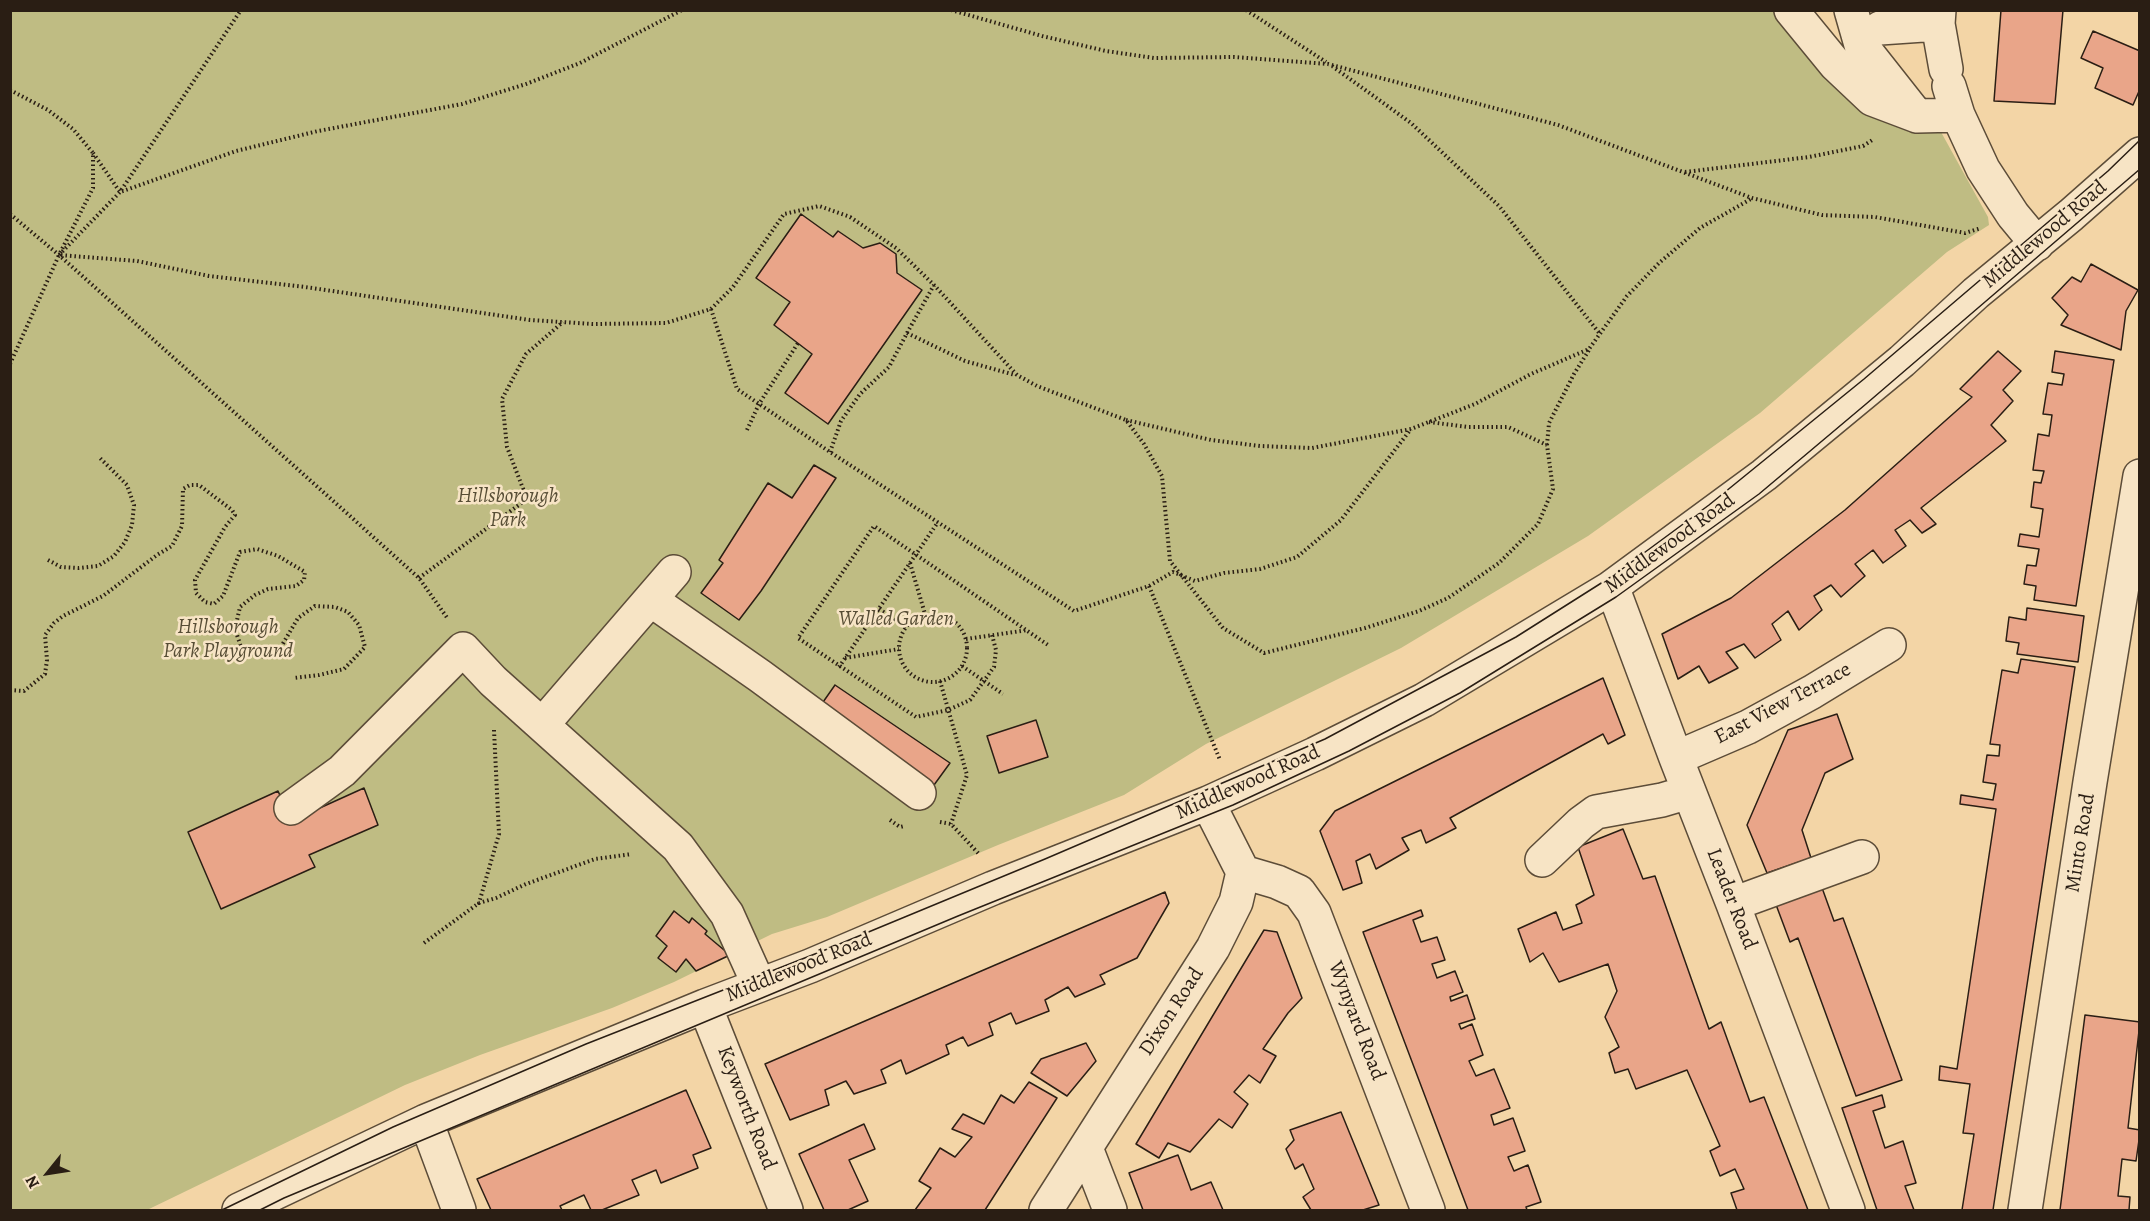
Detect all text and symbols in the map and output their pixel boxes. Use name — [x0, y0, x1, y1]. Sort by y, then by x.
street label: Middlewood Road — [1977, 175, 2113, 295]
park label: Hillsborough Park — [457, 484, 559, 534]
street label: Middlewood Road — [1600, 488, 1740, 600]
park label: Walled Garden — [838, 607, 954, 633]
park label: Hillsborough Park Playground — [163, 615, 293, 665]
street label: East View Terrace — [1710, 657, 1856, 751]
street label: Middlewood Road — [1172, 740, 1324, 826]
street label: Minto Road — [2061, 792, 2101, 894]
street label: Leader Road — [1700, 845, 1762, 953]
street label: Middlewood Road — [722, 927, 876, 1009]
street label: Wynyard Road — [1322, 958, 1390, 1084]
street label: Dixon Road — [1134, 963, 1210, 1061]
street label: Keyworth Road — [711, 1043, 781, 1173]
north arrow — [18, 1143, 78, 1203]
text: N — [20, 1171, 45, 1193]

